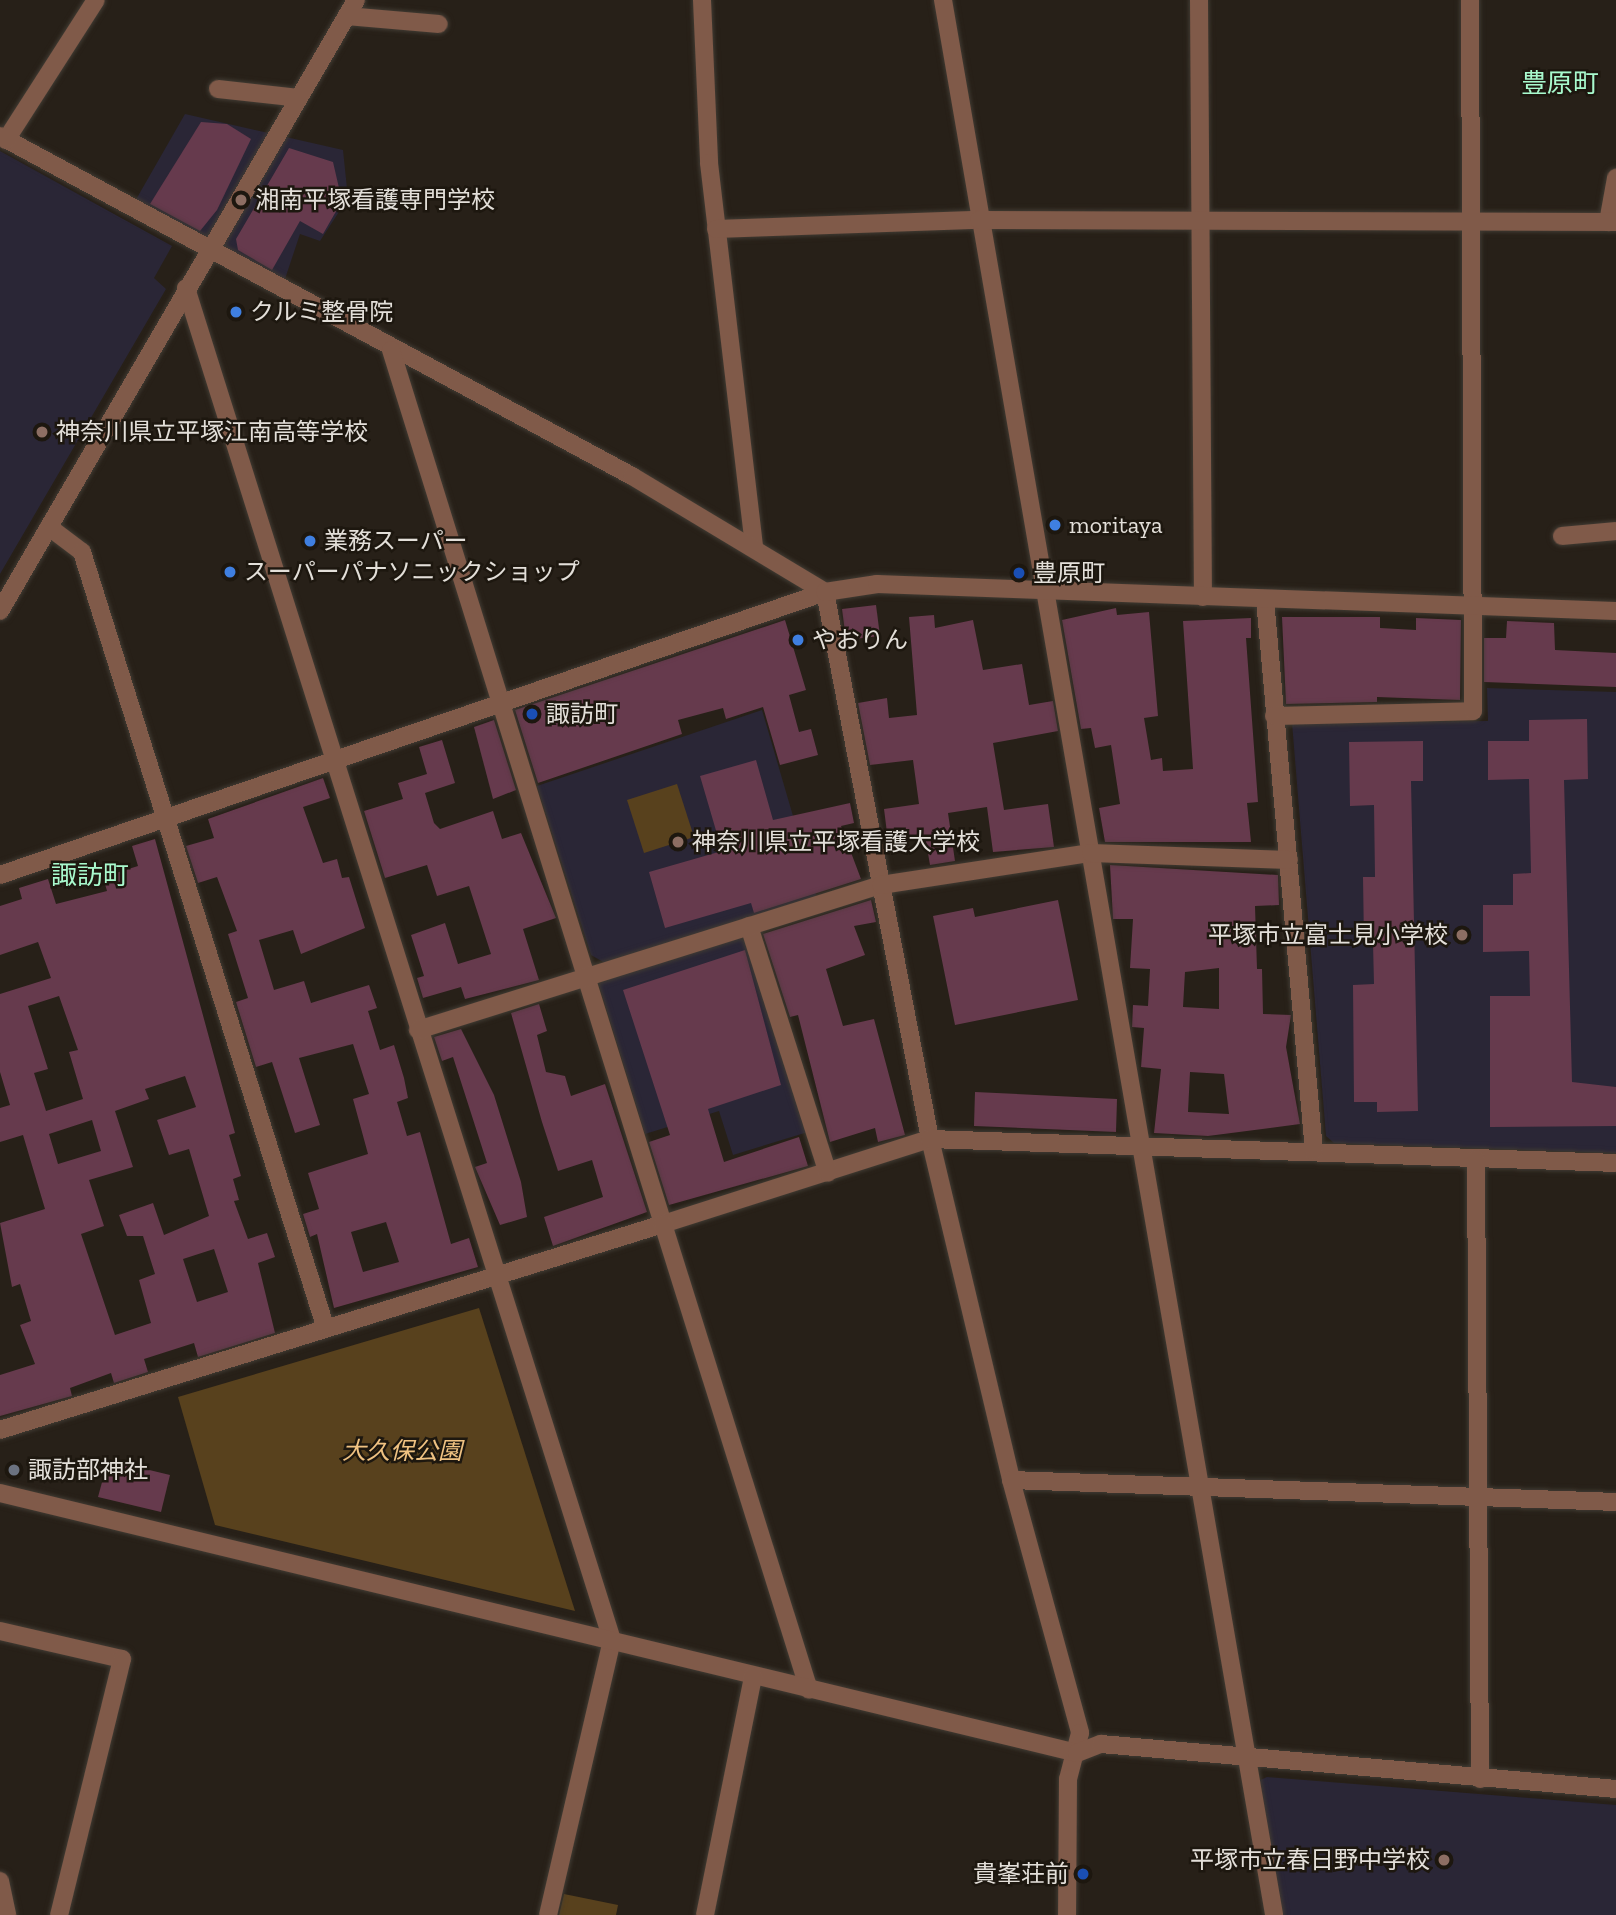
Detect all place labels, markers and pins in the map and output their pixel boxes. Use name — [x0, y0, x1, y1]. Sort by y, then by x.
place label: 湘南平塚看護専門学校 — [255, 186, 495, 214]
marker: 湘南平塚看護専門学校 — [233, 192, 249, 208]
place label: クルミ整骨院 — [250, 298, 394, 326]
marker: クルミ整骨院 — [228, 304, 244, 320]
place label: 神奈川県立平塚江南高等学校 — [56, 418, 368, 446]
marker: 神奈川県立平塚江南高等学校 — [34, 424, 50, 440]
place label: moritaya — [1069, 511, 1163, 539]
marker: moritaya — [1047, 517, 1063, 533]
place label: 業務スーパー — [324, 527, 468, 555]
marker: 業務スーパー — [302, 533, 318, 549]
place label: スーパーパナソニックショップ — [244, 558, 580, 586]
place label: 豊原町 — [1033, 559, 1105, 587]
marker: スーパーパナソニックショップ — [222, 564, 238, 580]
marker: 豊原町 — [1011, 565, 1027, 581]
place label: やおりん — [812, 626, 908, 654]
marker: やおりん — [790, 632, 806, 648]
place label: 諏訪町 — [546, 700, 618, 728]
marker: 諏訪町 — [524, 706, 540, 722]
place label: 神奈川県立平塚看護大学校 — [692, 828, 980, 856]
marker: 神奈川県立平塚看護大学校 — [670, 834, 686, 850]
place label: 平塚市立富士見小学校 — [1208, 921, 1448, 949]
marker: 平塚市立富士見小学校 — [1454, 927, 1470, 943]
place label: 諏訪部神社 — [28, 1456, 148, 1484]
marker: 諏訪部神社 — [6, 1462, 22, 1478]
place label: 平塚市立春日野中学校 — [1190, 1846, 1430, 1874]
marker: 平塚市立春日野中学校 — [1436, 1852, 1452, 1868]
place label: 貴峯荘前 — [973, 1860, 1069, 1888]
marker: 貴峯荘前 — [1075, 1866, 1091, 1882]

